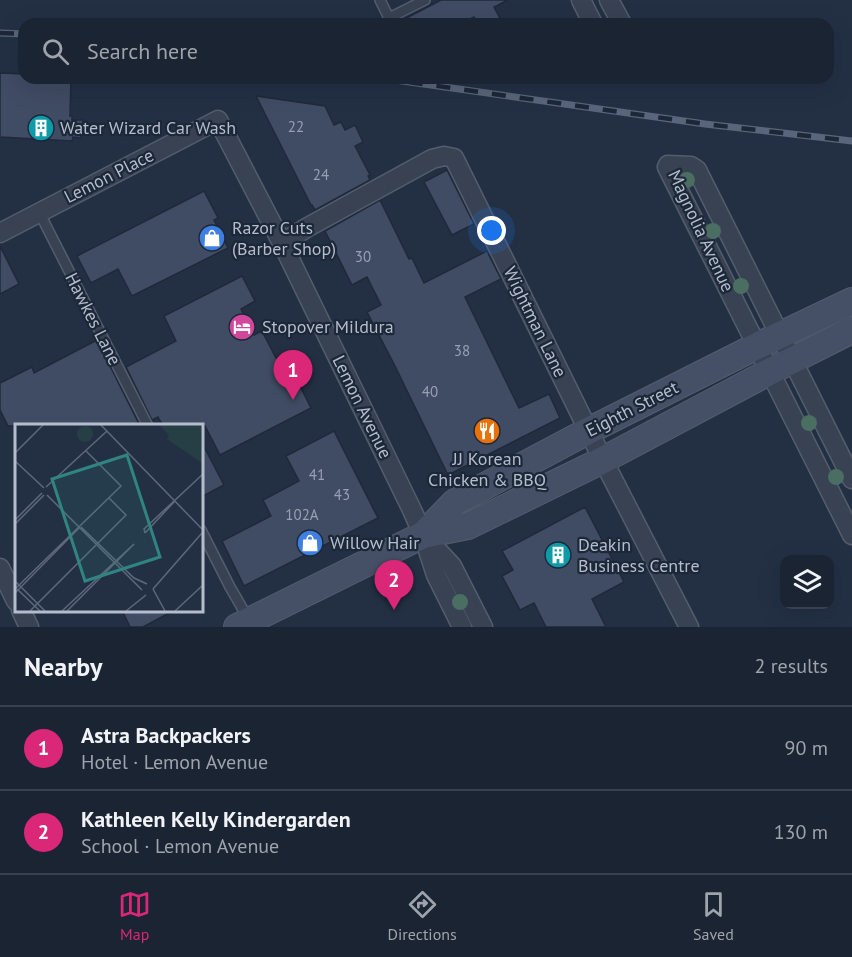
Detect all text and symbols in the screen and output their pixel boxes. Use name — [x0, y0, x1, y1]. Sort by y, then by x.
search box — [18, 18, 834, 84]
icon: search — [39, 35, 72, 68]
text: Search here — [87, 37, 198, 65]
building icon: Water Wizard Car Wash — [26, 113, 56, 143]
place label: Water Wizard Car Wash — [60, 116, 236, 139]
house number: 22 — [288, 117, 304, 136]
street label: Lemon Place — [60, 143, 157, 208]
house number: 24 — [313, 165, 329, 184]
street label: Magnolia Avenue — [663, 166, 740, 295]
place label: Razor Cuts (Barber Shop) — [232, 216, 336, 260]
your location — [477, 216, 506, 245]
shop icon: Razor Cuts (Barber Shop) — [197, 223, 227, 253]
house number: 30 — [355, 247, 371, 266]
street label: Wightman Lane — [499, 263, 572, 381]
street label: Hawkes Lane — [60, 269, 127, 369]
hotel icon: Stopover Mildura — [227, 312, 257, 342]
place label: Stopover Mildura — [262, 315, 394, 338]
house number: 38 — [454, 341, 470, 360]
pin: 1 — [274, 350, 312, 400]
street label: Lemon Avenue — [328, 351, 397, 462]
street label: Eighth Street — [582, 375, 682, 442]
house number: 40 — [422, 382, 438, 401]
restaurant icon: JJ Korean Chicken & BBQ — [472, 416, 502, 446]
inset map — [15, 424, 202, 612]
place label: JJ Korean Chicken & BBQ — [428, 447, 547, 491]
house number: 41 — [309, 465, 325, 484]
house number: 43 — [334, 485, 350, 504]
house number: 102A — [285, 505, 319, 524]
shop icon: Willow Hair — [295, 528, 325, 558]
place label: Willow Hair — [330, 531, 419, 554]
place label: Deakin Business Centre — [578, 533, 700, 577]
building icon: Deakin Business Centre — [543, 540, 573, 570]
map controls — [780, 555, 834, 609]
button: layers — [780, 555, 834, 609]
pin: 2 — [374, 560, 414, 610]
text: Nearby — [24, 650, 102, 683]
text: 2 results — [755, 653, 828, 679]
text: Astra Backpackers — [81, 721, 251, 749]
text: 1 — [38, 735, 49, 761]
text: 90 m — [785, 735, 828, 761]
text: Hotel · Lemon Avenue — [81, 749, 268, 775]
text: Kathleen Kelly Kindergarden — [81, 805, 351, 833]
text: 2 — [38, 819, 49, 845]
text: 130 m — [774, 819, 828, 845]
text: School · Lemon Avenue — [81, 833, 279, 859]
tab: Map — [118, 888, 151, 944]
tab: Directions — [388, 888, 457, 944]
tab: Saved — [693, 888, 734, 944]

